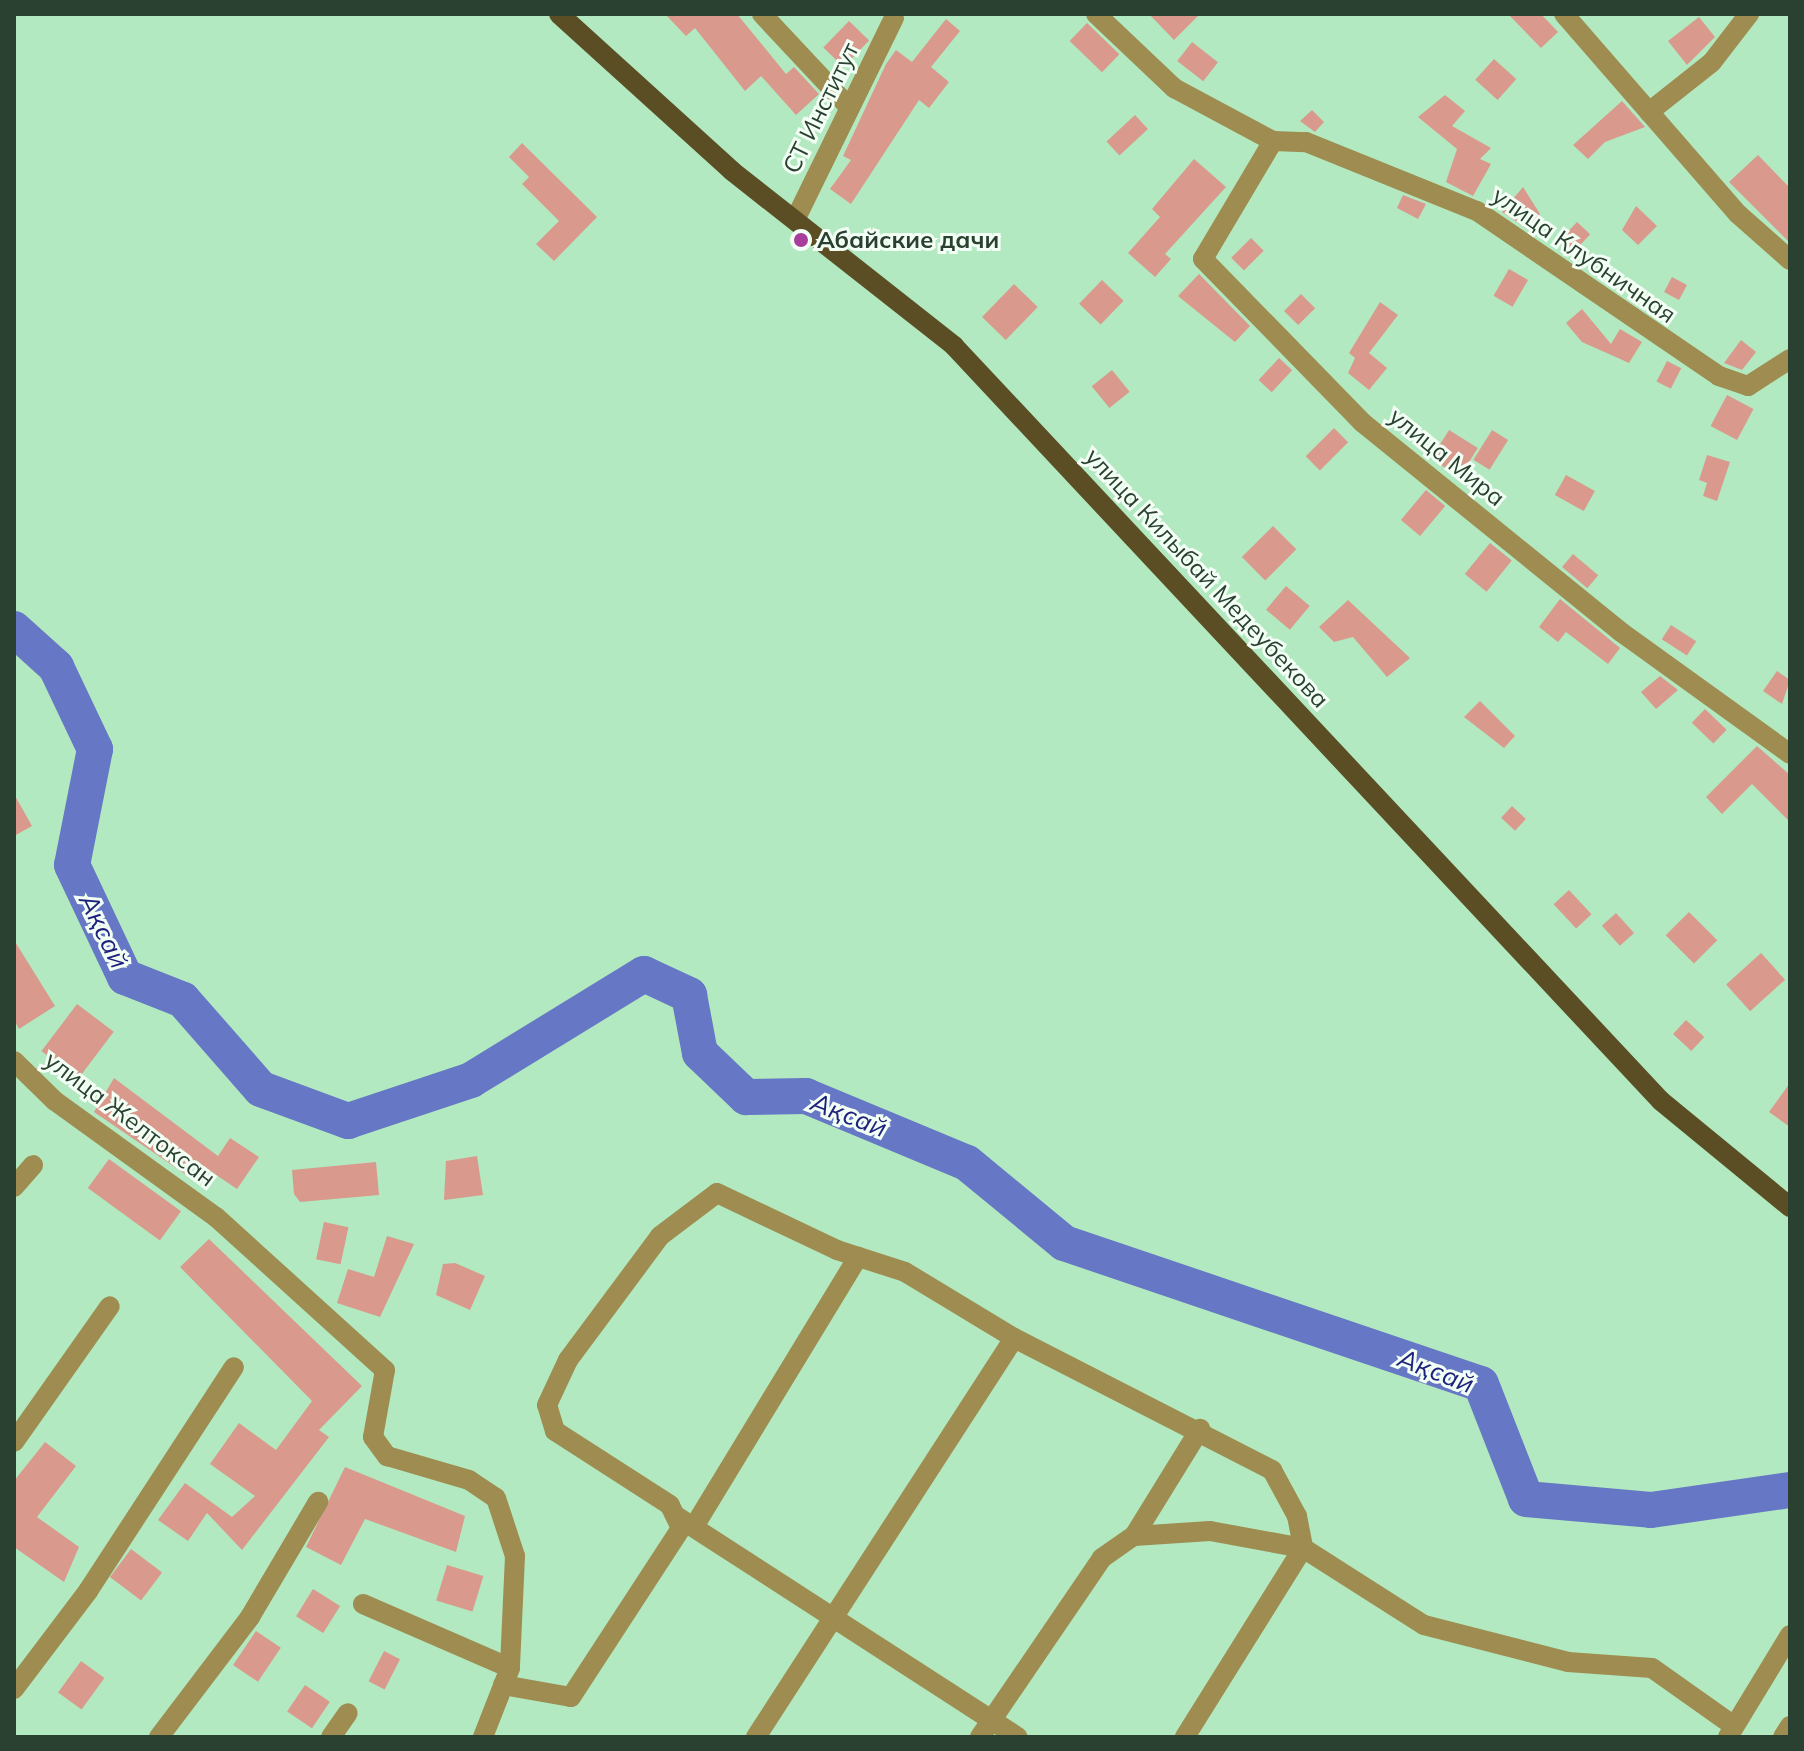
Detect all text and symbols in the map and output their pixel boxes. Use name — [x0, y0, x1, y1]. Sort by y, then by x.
street label: СТ Институт — [777, 38, 865, 178]
street label: улица Клубничная — [1487, 181, 1681, 329]
place label: Абайские дачи — [817, 226, 999, 254]
marker: Абайские дачи — [792, 231, 810, 249]
street label: улица Мира — [1383, 402, 1511, 512]
street label: улица Килыбай Медеубекова — [1079, 442, 1335, 714]
water label: Ақсай — [73, 889, 135, 973]
street label: улица Желтоксан — [39, 1045, 221, 1193]
water label: Ақсай — [807, 1086, 891, 1144]
water label: Ақсай — [1394, 1342, 1478, 1400]

